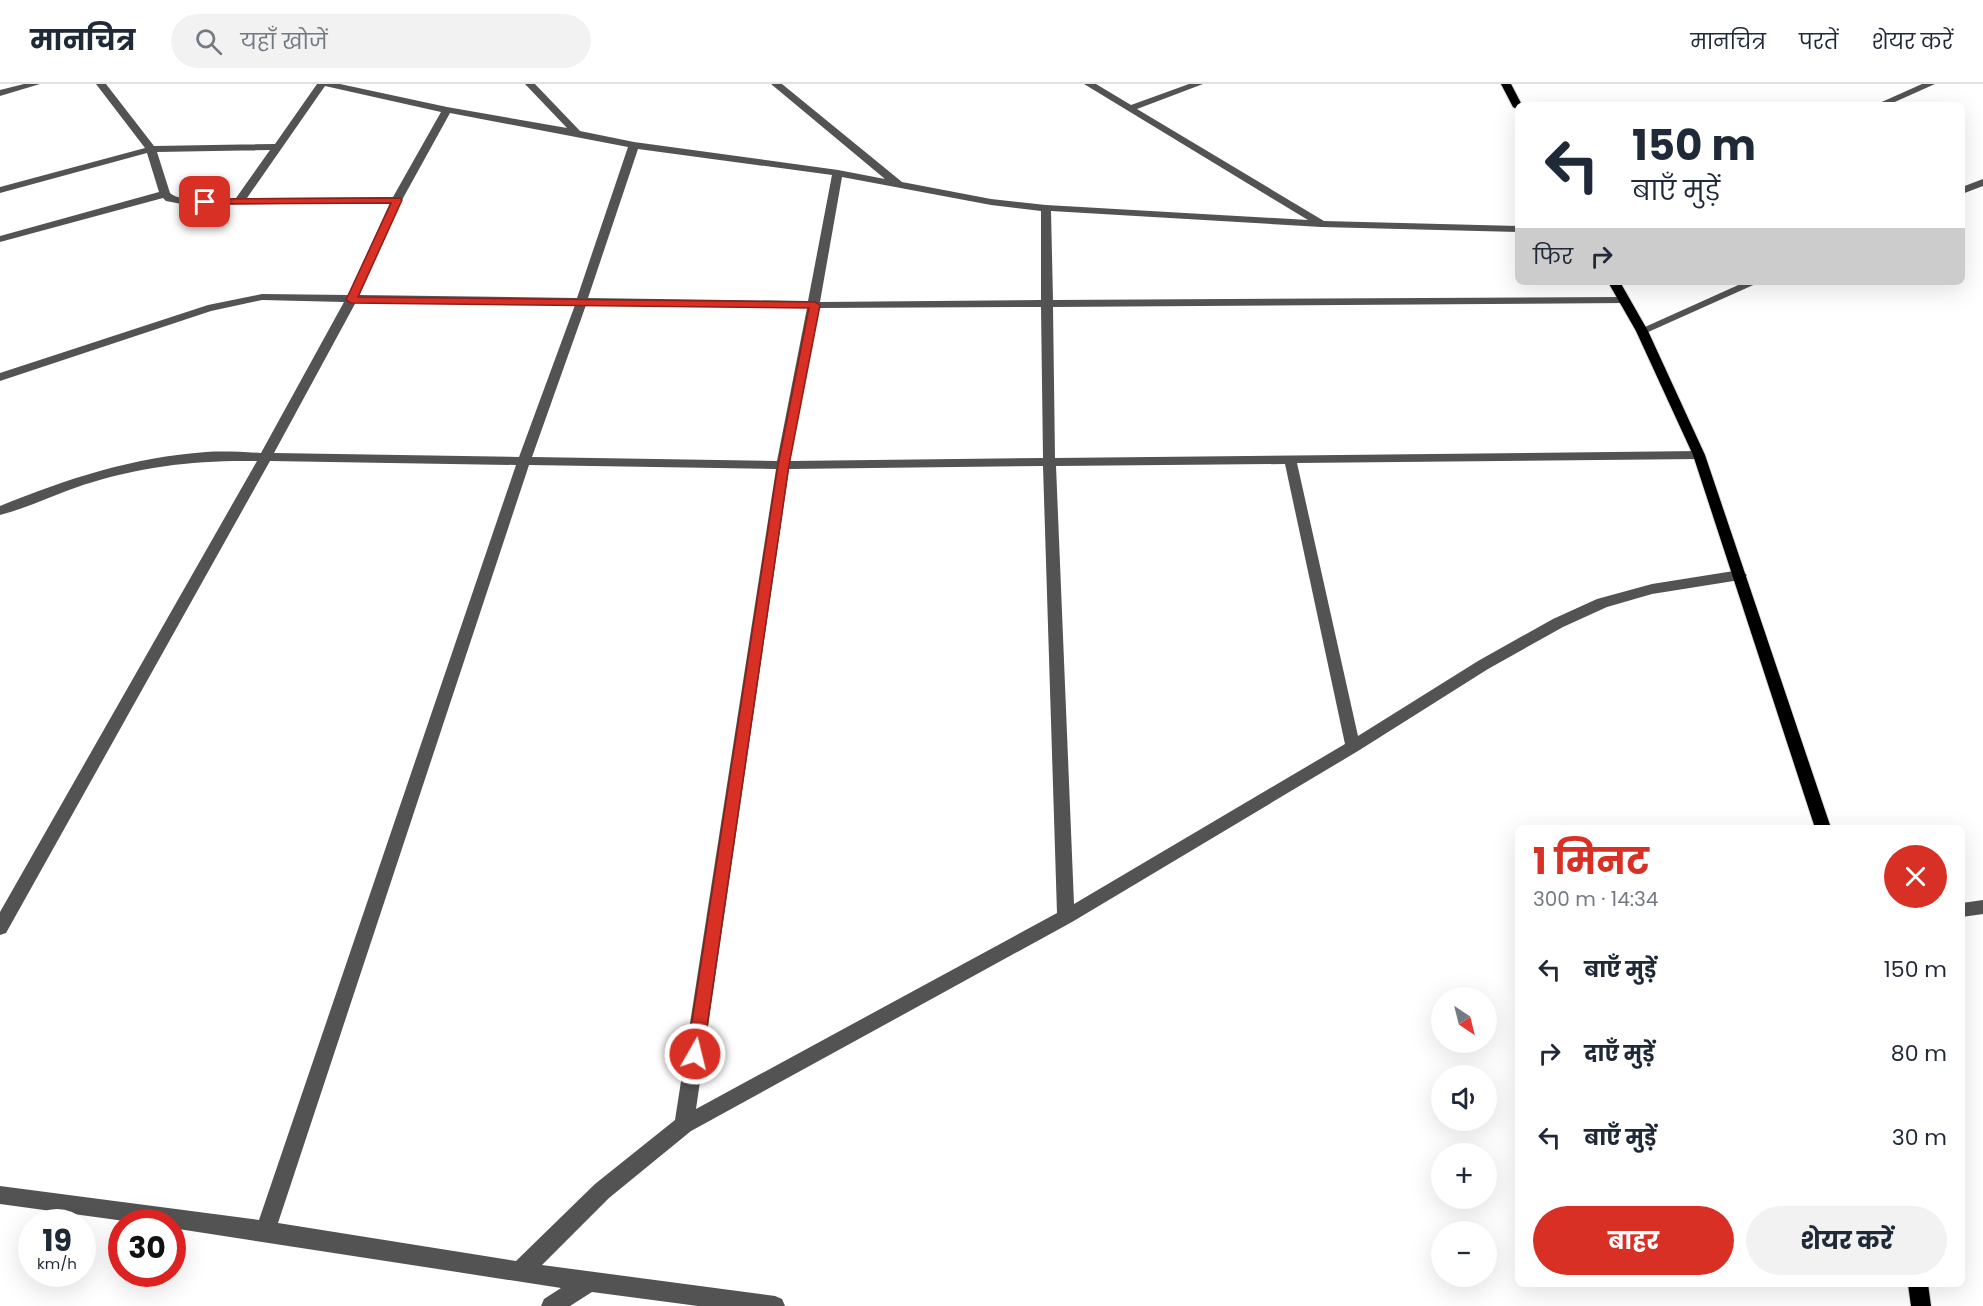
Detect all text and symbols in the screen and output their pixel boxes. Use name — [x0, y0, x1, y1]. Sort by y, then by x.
search box — [171, 14, 591, 68]
text: मानचित्र — [30, 21, 135, 60]
icon: search — [192, 25, 225, 58]
text: यहाँ खोजें — [240, 26, 327, 57]
text: मानचित्र — [1690, 27, 1766, 56]
text: परतें — [1799, 27, 1838, 56]
text: शेयर करें — [1871, 27, 1953, 56]
text: 150 m — [1632, 116, 1756, 175]
icon: left — [1533, 126, 1611, 204]
text: बाएँ मुड़ें — [1632, 172, 1720, 209]
pin — [179, 176, 230, 227]
icon: arrive — [188, 185, 221, 218]
icon: right — [1585, 240, 1618, 273]
text: फिर — [1533, 241, 1573, 272]
text: 1 मिनट — [1533, 836, 1649, 887]
button: close — [1884, 845, 1947, 908]
text: 300 m · 14:34 — [1533, 885, 1658, 913]
icon: left — [1533, 953, 1566, 986]
text: बाएँ मुड़ें — [1584, 954, 1656, 985]
text: 150 m — [1884, 954, 1947, 985]
north arrow — [1431, 987, 1497, 1053]
map controls — [1431, 987, 1497, 1287]
position arrow — [663, 1022, 727, 1086]
icon: right — [1533, 1037, 1566, 1070]
text: दाएँ मुड़ें — [1584, 1038, 1655, 1069]
text: 80 m — [1891, 1038, 1947, 1069]
button: sound — [1431, 1065, 1497, 1131]
icon: left — [1533, 1121, 1566, 1154]
text: बाएँ मुड़ें — [1584, 1122, 1656, 1153]
text: 30 m — [1892, 1122, 1947, 1153]
button: + — [1431, 1143, 1497, 1209]
button: बाहर — [1533, 1206, 1734, 1275]
button: शेयर करें — [1746, 1206, 1947, 1275]
speed limit sign: 30 — [108, 1209, 186, 1287]
text: 19 — [42, 1219, 72, 1262]
button: − — [1431, 1221, 1497, 1287]
text: km/h — [37, 1253, 77, 1274]

